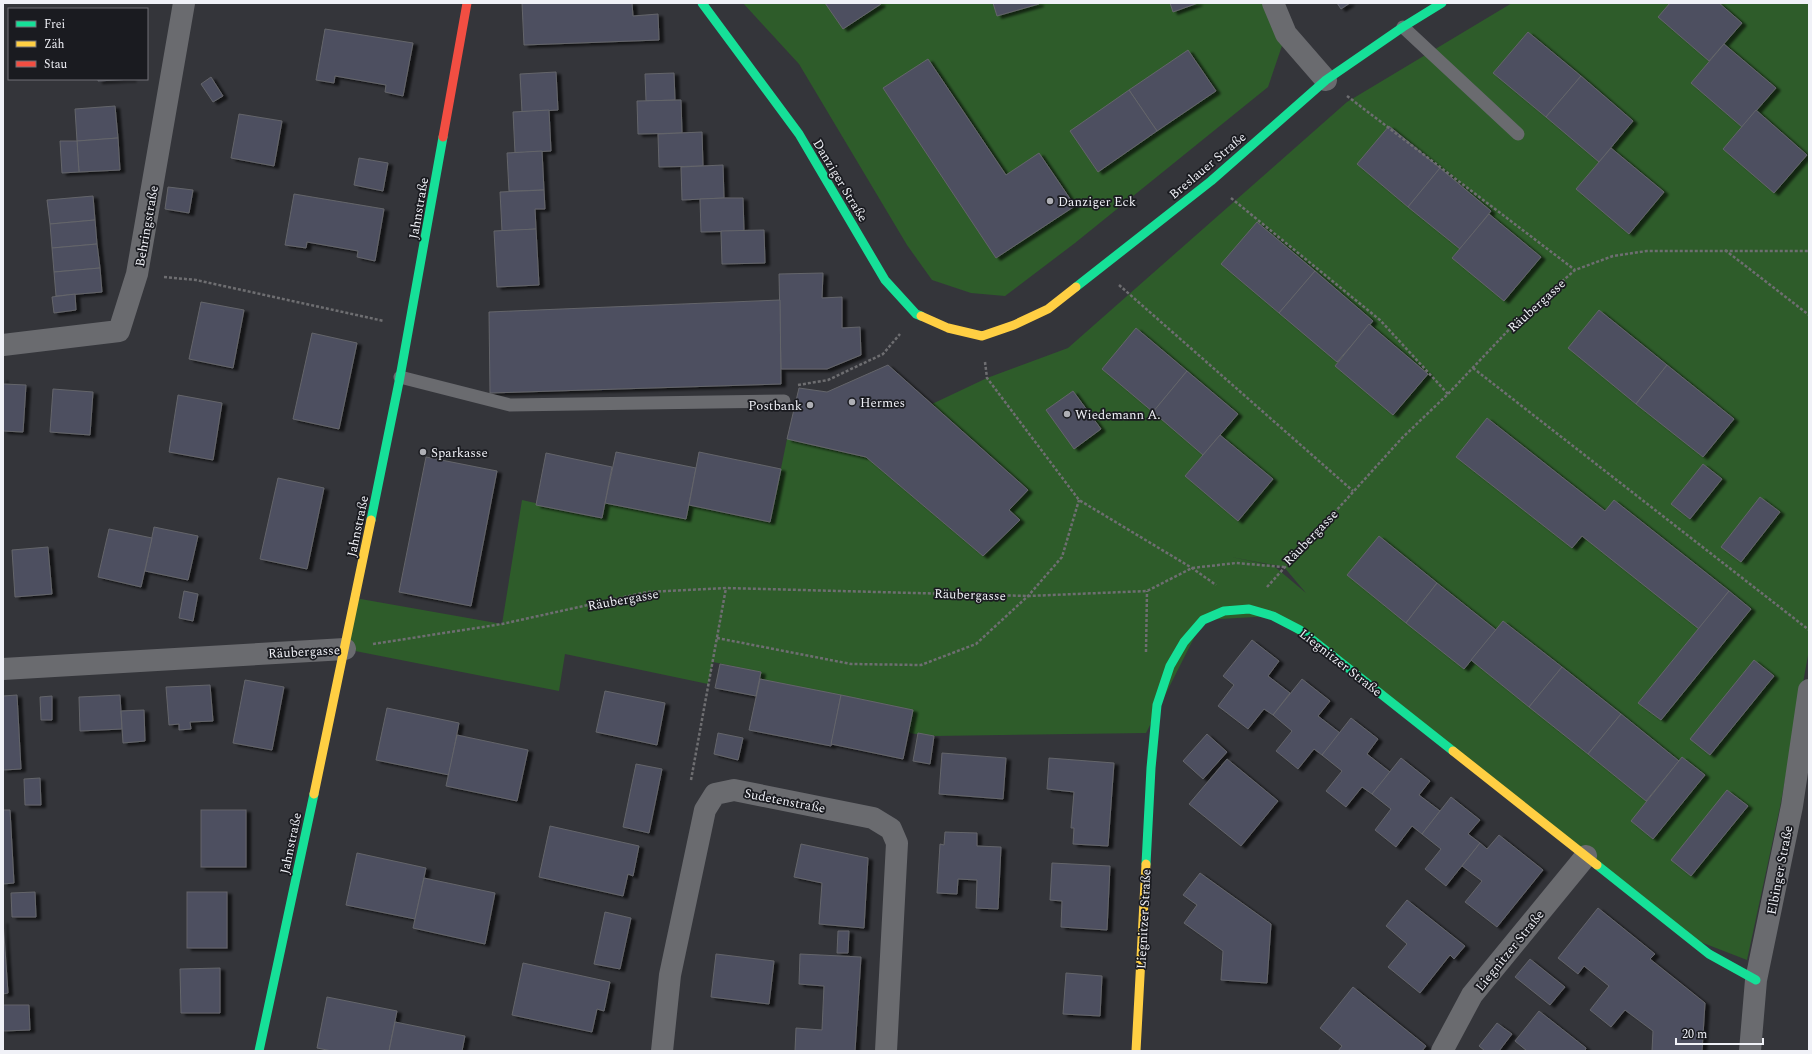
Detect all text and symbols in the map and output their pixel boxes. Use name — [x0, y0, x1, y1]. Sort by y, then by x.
legend — [8, 8, 148, 80]
text: Frei — [44, 15, 66, 34]
text: Zäh — [44, 35, 65, 54]
text: Stau — [44, 55, 68, 74]
street label: Breslauer Straße — [1165, 127, 1251, 204]
street label: Danziger Straße — [807, 135, 873, 226]
street label: Jahnstraße — [404, 176, 434, 240]
street label: Behringstraße — [130, 184, 164, 268]
place label: Danziger Eck — [1058, 192, 1136, 212]
marker: Danziger Eck — [1045, 196, 1055, 206]
street label: Räubergasse — [1503, 274, 1570, 337]
place label: Hermes — [860, 393, 905, 413]
place label: Postbank — [748, 396, 802, 416]
marker: Hermes — [847, 397, 857, 407]
marker: Postbank — [805, 400, 815, 410]
place label: Wiedemann A. — [1075, 405, 1160, 425]
marker: Wiedemann A. — [1062, 409, 1072, 419]
place label: Sparkasse — [431, 443, 488, 463]
marker: Sparkasse — [418, 447, 428, 457]
street label: Jahnstraße — [342, 494, 374, 559]
street label: Räubergasse — [1279, 505, 1343, 570]
street label: Räubergasse — [586, 584, 660, 616]
street label: Räubergasse — [934, 584, 1006, 606]
street label: Liegnitzer Straße — [1295, 624, 1386, 701]
street label: Räubergasse — [268, 640, 340, 664]
street label: Sudetenstraße — [743, 783, 827, 819]
street label: Jahnstraße — [275, 811, 307, 876]
street label: Elbinger Straße — [1762, 824, 1798, 916]
street label: Liegnitzer Straße — [1131, 869, 1157, 970]
street label: Liegnitzer Straße — [1471, 905, 1549, 996]
scale bar — [1676, 1020, 1763, 1046]
text: 20 m — [1682, 1025, 1707, 1044]

